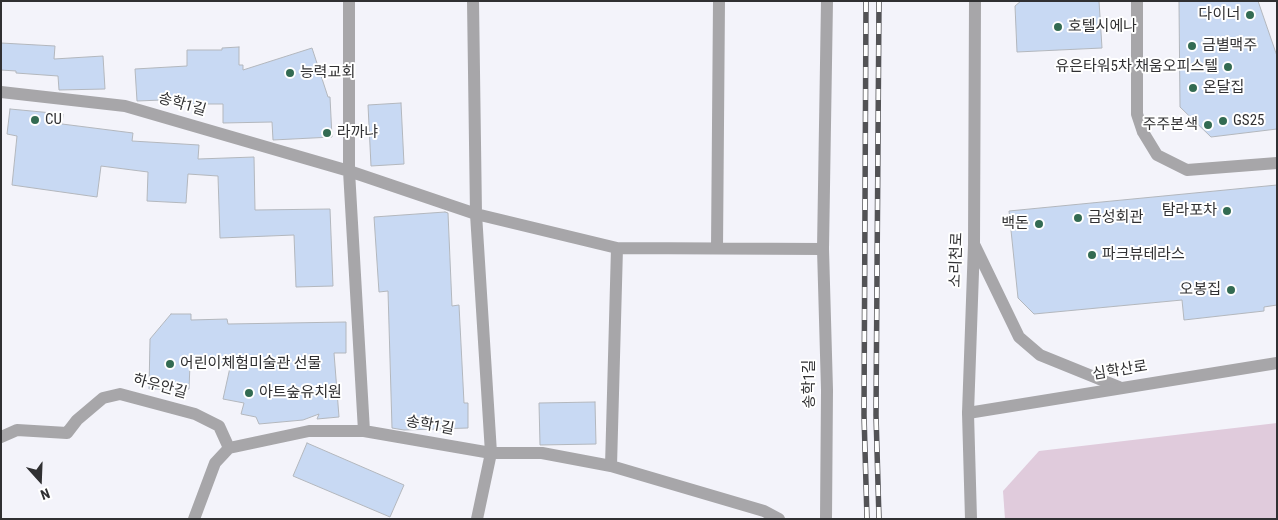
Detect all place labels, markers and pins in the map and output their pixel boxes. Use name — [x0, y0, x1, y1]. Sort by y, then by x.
place label: 다이너 — [1199, 6, 1240, 24]
marker: 다이너 — [1244, 9, 1256, 21]
place label: 호텔시에나 — [1068, 18, 1137, 36]
marker: 호텔시에나 — [1052, 21, 1064, 33]
place label: 금별맥주 — [1202, 37, 1257, 55]
marker: 금별맥주 — [1186, 40, 1198, 52]
place label: 유은타워5차 채움오피스텔 — [1055, 58, 1218, 76]
marker: 유은타워5차 채움오피스텔 — [1222, 61, 1234, 73]
place label: 능력교회 — [300, 64, 355, 82]
marker: 능력교회 — [284, 67, 296, 79]
place label: 온달집 — [1203, 79, 1244, 97]
marker: 온달집 — [1187, 82, 1199, 94]
place label: CU — [45, 111, 62, 129]
place label: GS25 — [1233, 112, 1264, 130]
marker: CU — [29, 114, 41, 126]
marker: GS25 — [1217, 115, 1229, 127]
place label: 주주본색 — [1143, 116, 1198, 134]
marker: 주주본색 — [1202, 119, 1214, 131]
place label: 라까냐 — [337, 124, 378, 142]
marker: 라까냐 — [321, 127, 333, 139]
place label: 탐라포차 — [1162, 202, 1217, 220]
marker: 탐라포차 — [1221, 205, 1233, 217]
place label: 금성회관 — [1088, 209, 1143, 227]
marker: 금성회관 — [1072, 212, 1084, 224]
place label: 백돈 — [1001, 215, 1029, 233]
marker: 백돈 — [1033, 218, 1045, 230]
place label: 파크뷰테라스 — [1102, 246, 1185, 264]
marker: 파크뷰테라스 — [1086, 249, 1098, 261]
place label: 오봉집 — [1180, 281, 1221, 299]
marker: 오봉집 — [1225, 284, 1237, 296]
place label: 어린이체험미술관 선물 — [180, 355, 321, 373]
marker: 어린이체험미술관 선물 — [164, 358, 176, 370]
place label: 아트숲유치원 — [259, 384, 342, 402]
marker: 아트숲유치원 — [243, 387, 255, 399]

